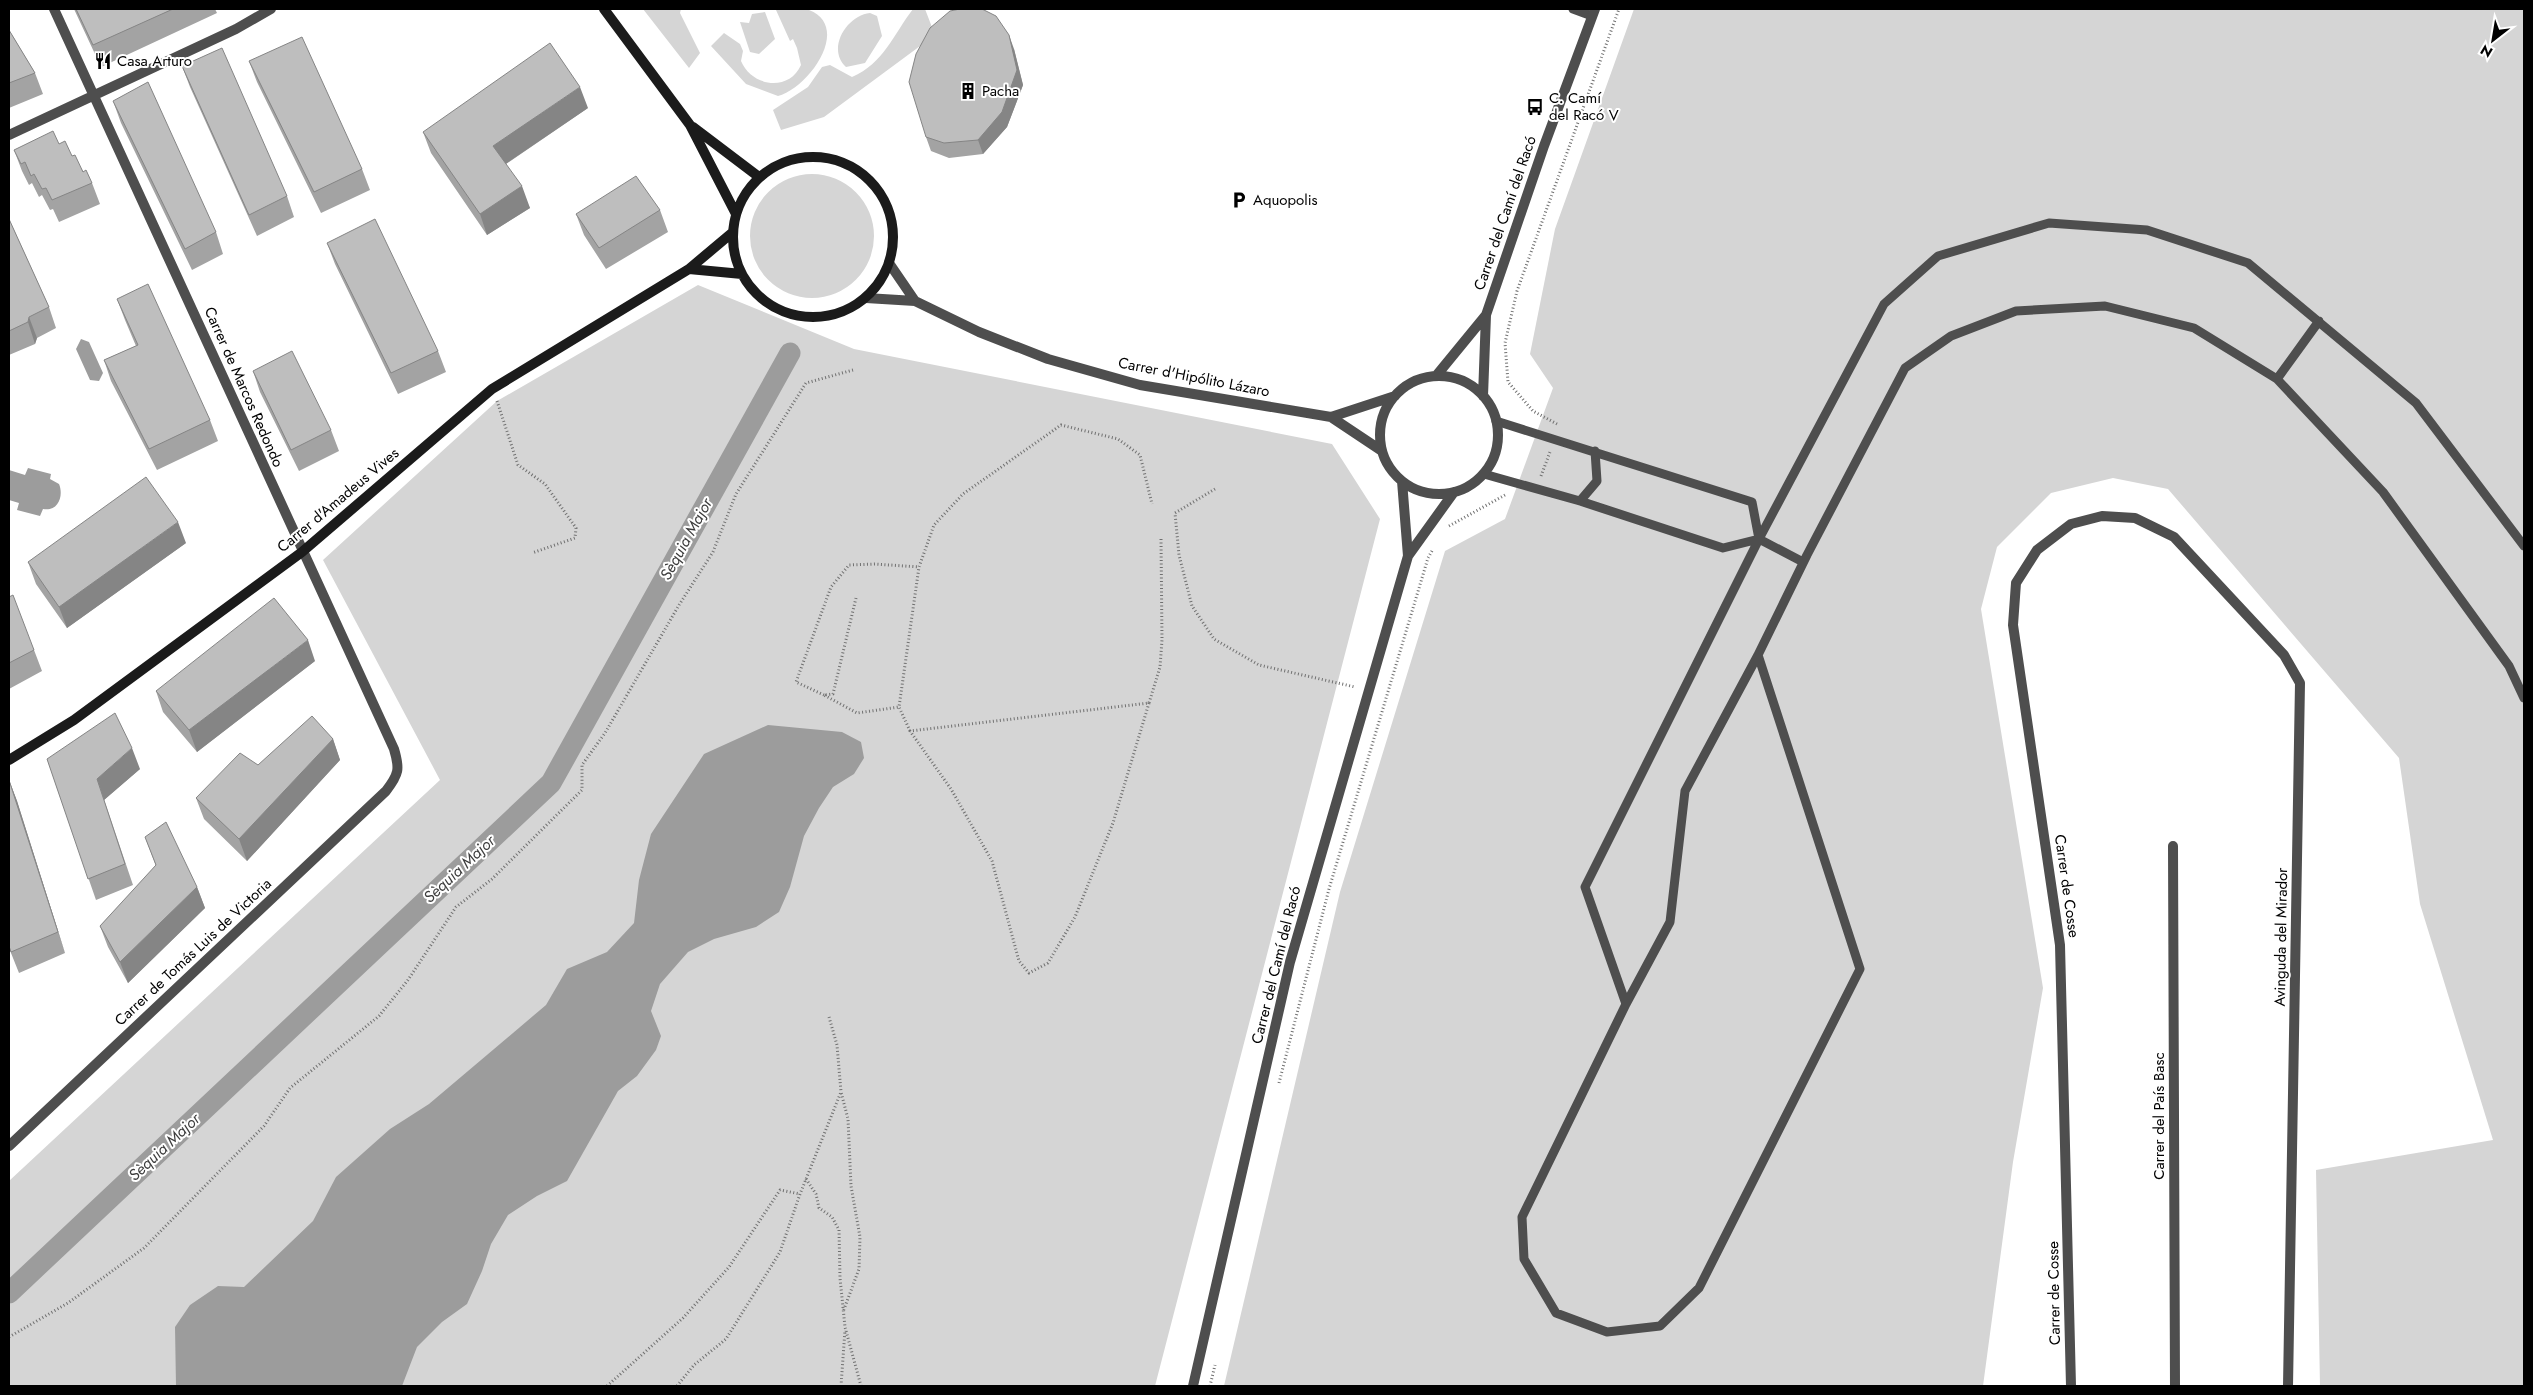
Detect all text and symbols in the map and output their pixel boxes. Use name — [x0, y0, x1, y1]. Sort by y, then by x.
north arrow — [2468, 15, 2518, 65]
text: N — [2476, 40, 2496, 63]
place label: Casa Arturo — [117, 50, 192, 72]
restaurant icon: Casa Arturo — [93, 51, 113, 71]
place label: Pacha — [982, 80, 1019, 102]
building icon: Pacha — [958, 81, 978, 101]
place label: C. Camí del Racó V — [1549, 87, 1619, 126]
bus stop icon: C. Camí del Racó V — [1525, 97, 1545, 117]
street label: Carrer del Camí del Racó — [1468, 133, 1542, 293]
place label: Aquopolis — [1253, 189, 1318, 211]
parking icon: Aquopolis — [1229, 190, 1249, 210]
street label: Carrer de Marcos Redondo — [199, 303, 289, 471]
street label: Carrer d'Hipólito Lázaro — [1116, 352, 1272, 402]
street label: Carrer d'Amadeus Vives — [272, 442, 404, 558]
water label: Sèquia Major — [654, 492, 719, 584]
water label: Sèquia Major — [418, 829, 501, 908]
street label: Carrer de Cosse — [2049, 833, 2085, 939]
street label: Avinguda del Mirador — [2269, 867, 2293, 1007]
street label: Carrer de Tomás Luis de Victoria — [110, 873, 276, 1031]
street label: Carrer del Camí del Racó — [1246, 884, 1306, 1046]
street label: Carrer del País Basc — [2148, 1052, 2170, 1180]
water label: Sèquia Major — [123, 1107, 206, 1186]
street label: Carrer de Cosse — [2042, 1241, 2066, 1345]

